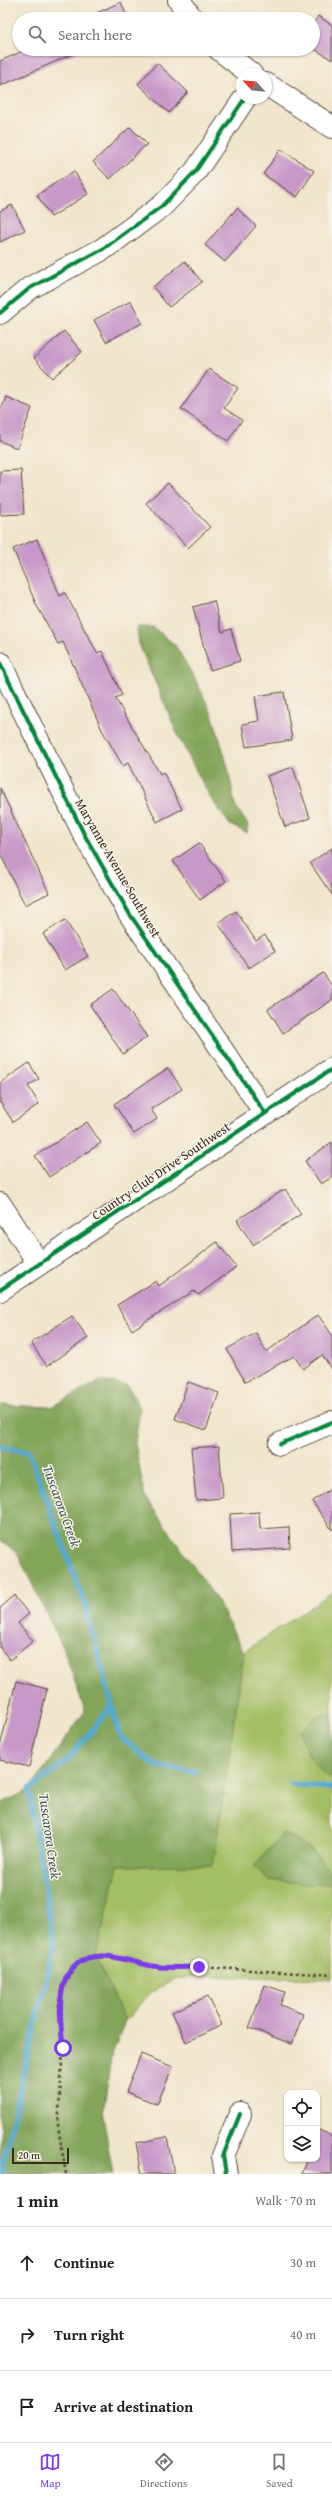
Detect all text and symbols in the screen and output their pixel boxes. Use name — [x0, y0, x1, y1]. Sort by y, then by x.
search box — [12, 12, 320, 56]
icon: search — [26, 23, 48, 45]
text: Search here — [58, 24, 132, 45]
north arrow — [236, 68, 272, 104]
street label: Maryanne Avenue Southwest — [70, 795, 166, 941]
street label: Country Club Drive Southwest — [88, 1117, 234, 1225]
water label: Tuscarora Creek — [38, 1462, 86, 1551]
water label: Tuscarora Creek — [34, 1792, 66, 1881]
route end — [190, 1958, 208, 1976]
route start — [54, 2039, 72, 2057]
map controls — [284, 2090, 320, 2162]
button: locate — [284, 2090, 320, 2126]
button: layers — [284, 2126, 320, 2162]
scale bar — [12, 2146, 69, 2165]
text: 20 m — [18, 2147, 40, 2163]
text: 1 min — [16, 2188, 58, 2213]
text: Walk · 70 m — [255, 2191, 316, 2210]
icon: ahead — [16, 2252, 38, 2274]
text: Continue — [54, 2252, 115, 2273]
text: 30 m — [290, 2253, 316, 2272]
icon: right — [16, 2324, 38, 2346]
text: Turn right — [54, 2324, 125, 2345]
text: 40 m — [290, 2325, 316, 2344]
icon: arrive — [16, 2396, 38, 2418]
text: Arrive at destination — [54, 2396, 193, 2417]
tab: Map — [39, 2451, 61, 2491]
tab: Directions — [140, 2451, 187, 2491]
tab: Saved — [266, 2451, 293, 2491]

